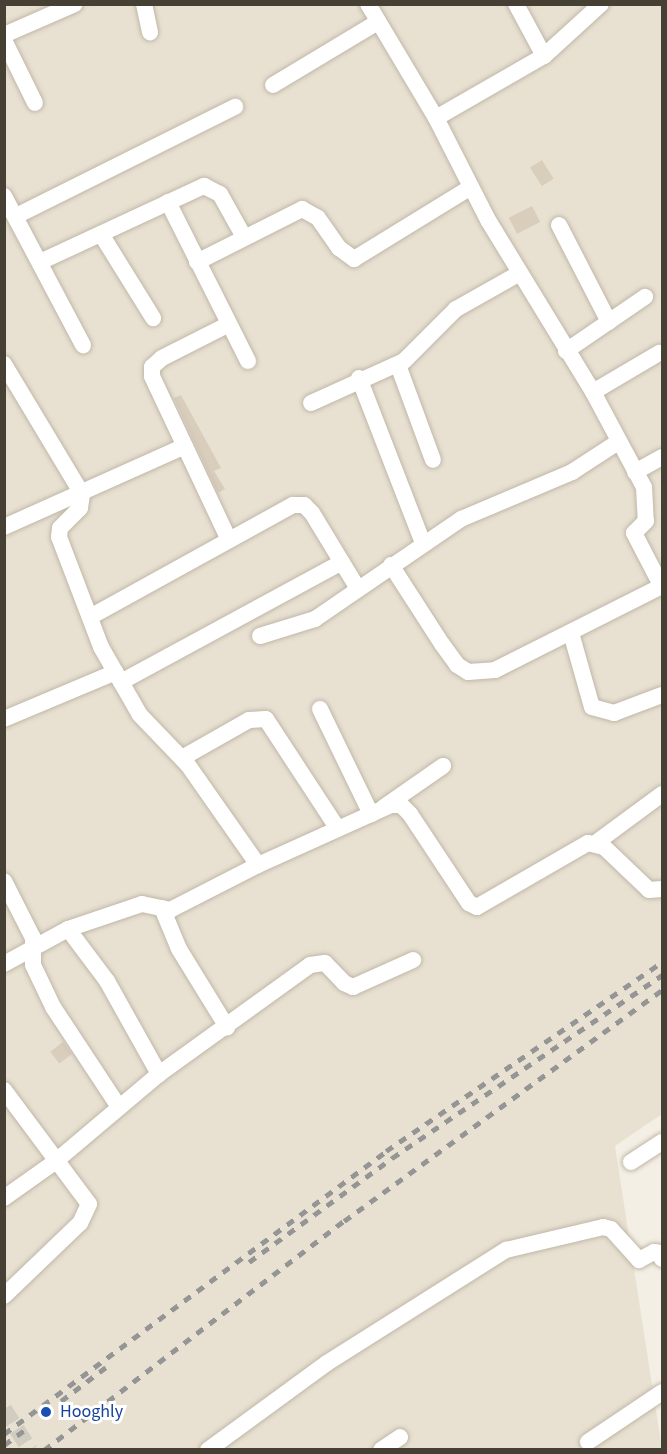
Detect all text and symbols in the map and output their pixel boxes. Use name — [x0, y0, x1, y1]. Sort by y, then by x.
place label: Hooghly — [60, 1401, 123, 1423]
marker: Hooghly — [37, 1403, 55, 1421]

